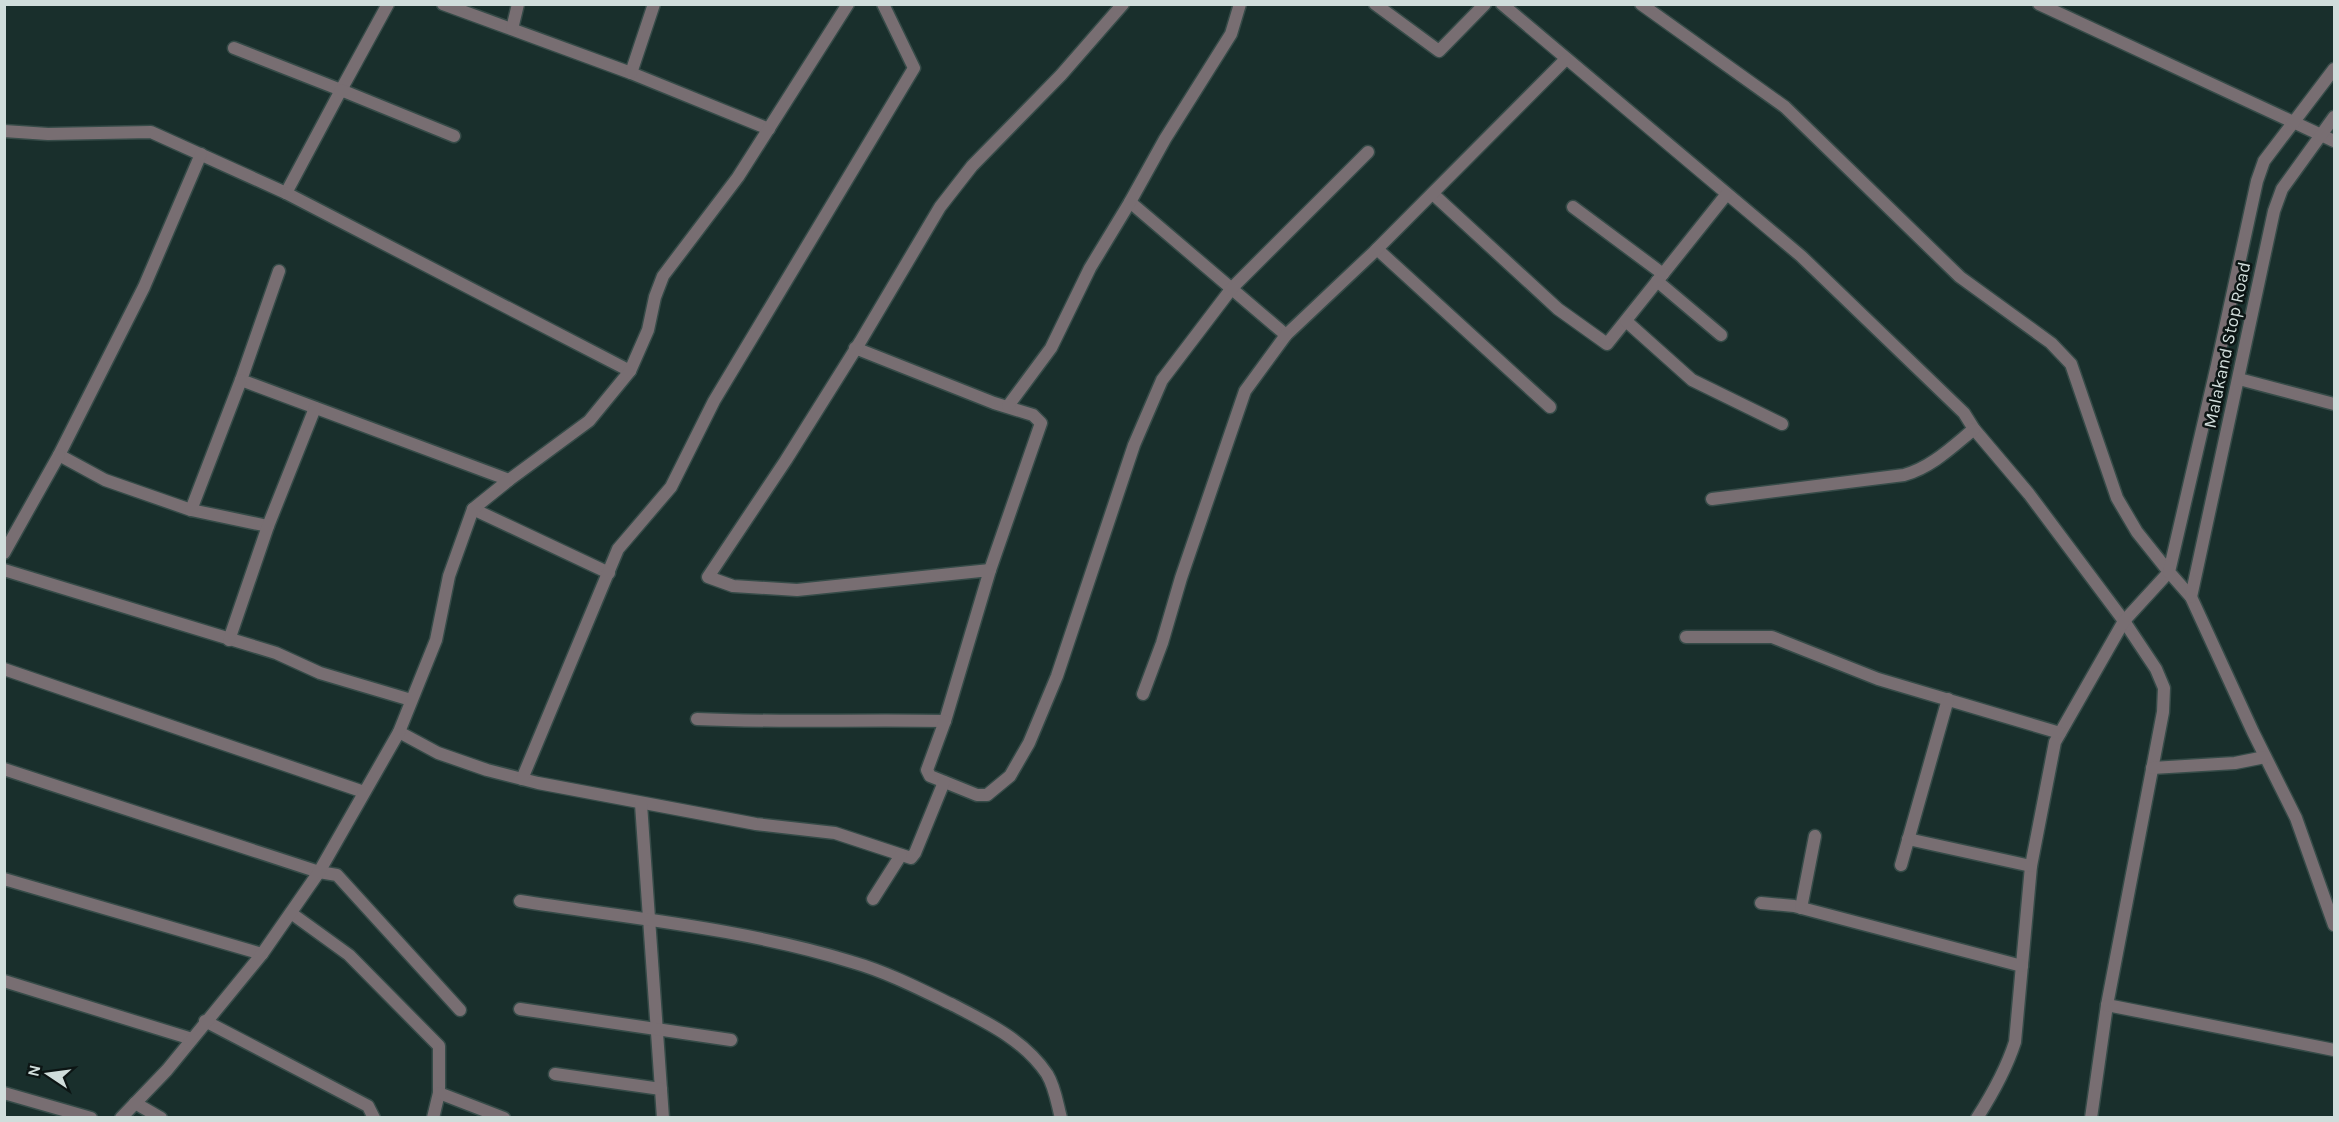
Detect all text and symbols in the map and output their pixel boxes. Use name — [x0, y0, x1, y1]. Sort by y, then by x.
street label: Malakand Stop Road — [2199, 260, 2255, 430]
north arrow — [18, 1044, 78, 1104]
text: N — [23, 1063, 44, 1078]

